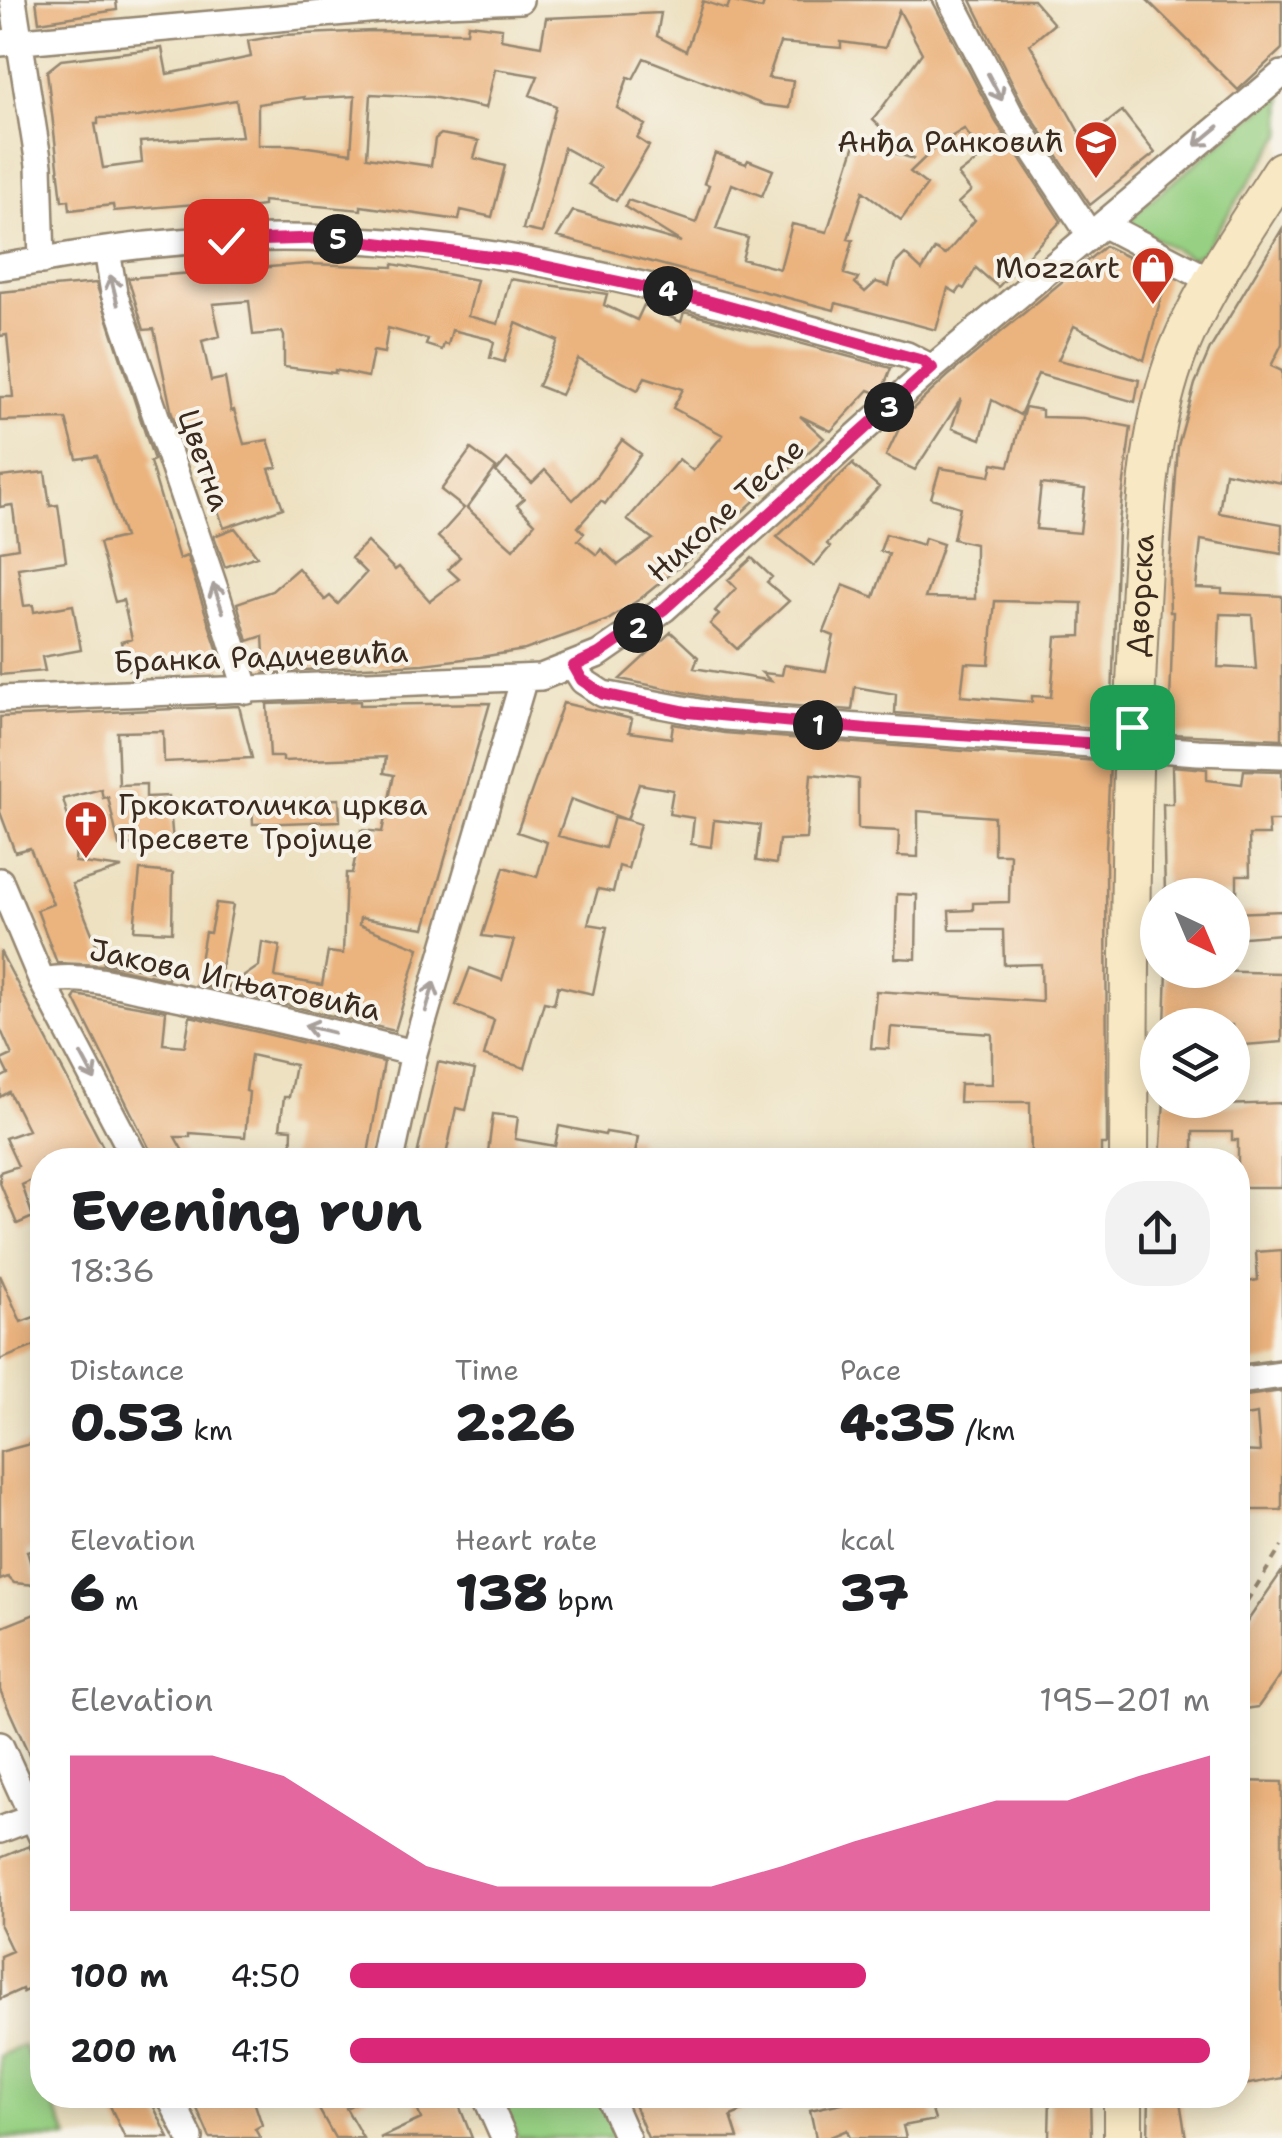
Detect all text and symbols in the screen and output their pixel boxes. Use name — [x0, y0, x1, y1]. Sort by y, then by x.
one-way arrow — [986, 71, 1006, 101]
school or university icon: Анђа Ранковић — [1073, 119, 1119, 180]
place label: Анђа Ранковић — [837, 121, 1064, 162]
one-way arrow — [1194, 125, 1220, 147]
pin — [184, 199, 269, 284]
icon: check — [199, 214, 254, 269]
pin: 5 — [313, 214, 363, 264]
text: 5 — [329, 220, 347, 258]
shop icon: Mozzart — [1130, 245, 1176, 306]
place label: Mozzart — [995, 247, 1120, 288]
pin: 4 — [643, 266, 693, 316]
text: 4 — [658, 272, 678, 310]
one-way arrow — [104, 275, 122, 307]
pin: 3 — [864, 382, 914, 432]
text: 3 — [879, 388, 899, 426]
street label: Цветна — [168, 404, 241, 516]
street label: Николе Тесле — [638, 428, 813, 591]
street label: Дворска — [1116, 532, 1164, 657]
one-way arrow — [208, 582, 226, 614]
pin: 2 — [613, 603, 663, 653]
text: 2 — [628, 609, 648, 647]
street label: Бранка Радичевића — [113, 631, 409, 682]
pin — [1090, 685, 1175, 770]
pin: 1 — [793, 700, 843, 750]
icon: arrive — [1105, 700, 1160, 755]
text: 1 — [812, 706, 824, 744]
place label: Гркокатоличка црква Пресвете Тројице — [118, 784, 428, 859]
church icon: Гркокатоличка црква Пресвете Тројице — [63, 799, 109, 860]
north arrow — [1140, 878, 1250, 988]
map controls — [1140, 878, 1250, 1118]
street label: Јакова Игњатовића — [86, 929, 385, 1030]
one-way arrow — [422, 982, 440, 1013]
button: layers — [1140, 1008, 1250, 1118]
one-way arrow — [304, 1019, 335, 1038]
one-way arrow — [78, 1052, 98, 1082]
text: Evening run — [70, 1174, 422, 1248]
button: share — [1105, 1181, 1210, 1286]
text: 18:36 — [70, 1249, 155, 1292]
text: Distance — [70, 1351, 185, 1389]
text: Time — [455, 1351, 519, 1389]
text: Pace — [840, 1351, 902, 1389]
text: 0.53 — [70, 1389, 184, 1456]
text: 2:26 — [455, 1389, 575, 1456]
text: 4:35 — [840, 1389, 956, 1456]
text: km — [184, 1411, 233, 1449]
text: /km — [956, 1411, 1015, 1449]
text: Elevation — [70, 1521, 195, 1559]
text: Heart rate — [455, 1521, 598, 1559]
text: kcal — [840, 1521, 894, 1559]
text: 6 — [70, 1559, 105, 1626]
text: 138 — [455, 1559, 548, 1626]
text: 37 — [840, 1559, 909, 1626]
text: m — [105, 1581, 139, 1619]
text: bpm — [548, 1581, 614, 1619]
text: Elevation — [70, 1678, 213, 1721]
text: 195–201 m — [1039, 1678, 1210, 1721]
text: 100 m — [70, 1954, 169, 1997]
text: 4:50 — [230, 1954, 301, 1997]
text: 200 m — [70, 2029, 177, 2072]
text: 4:15 — [230, 2029, 290, 2072]

